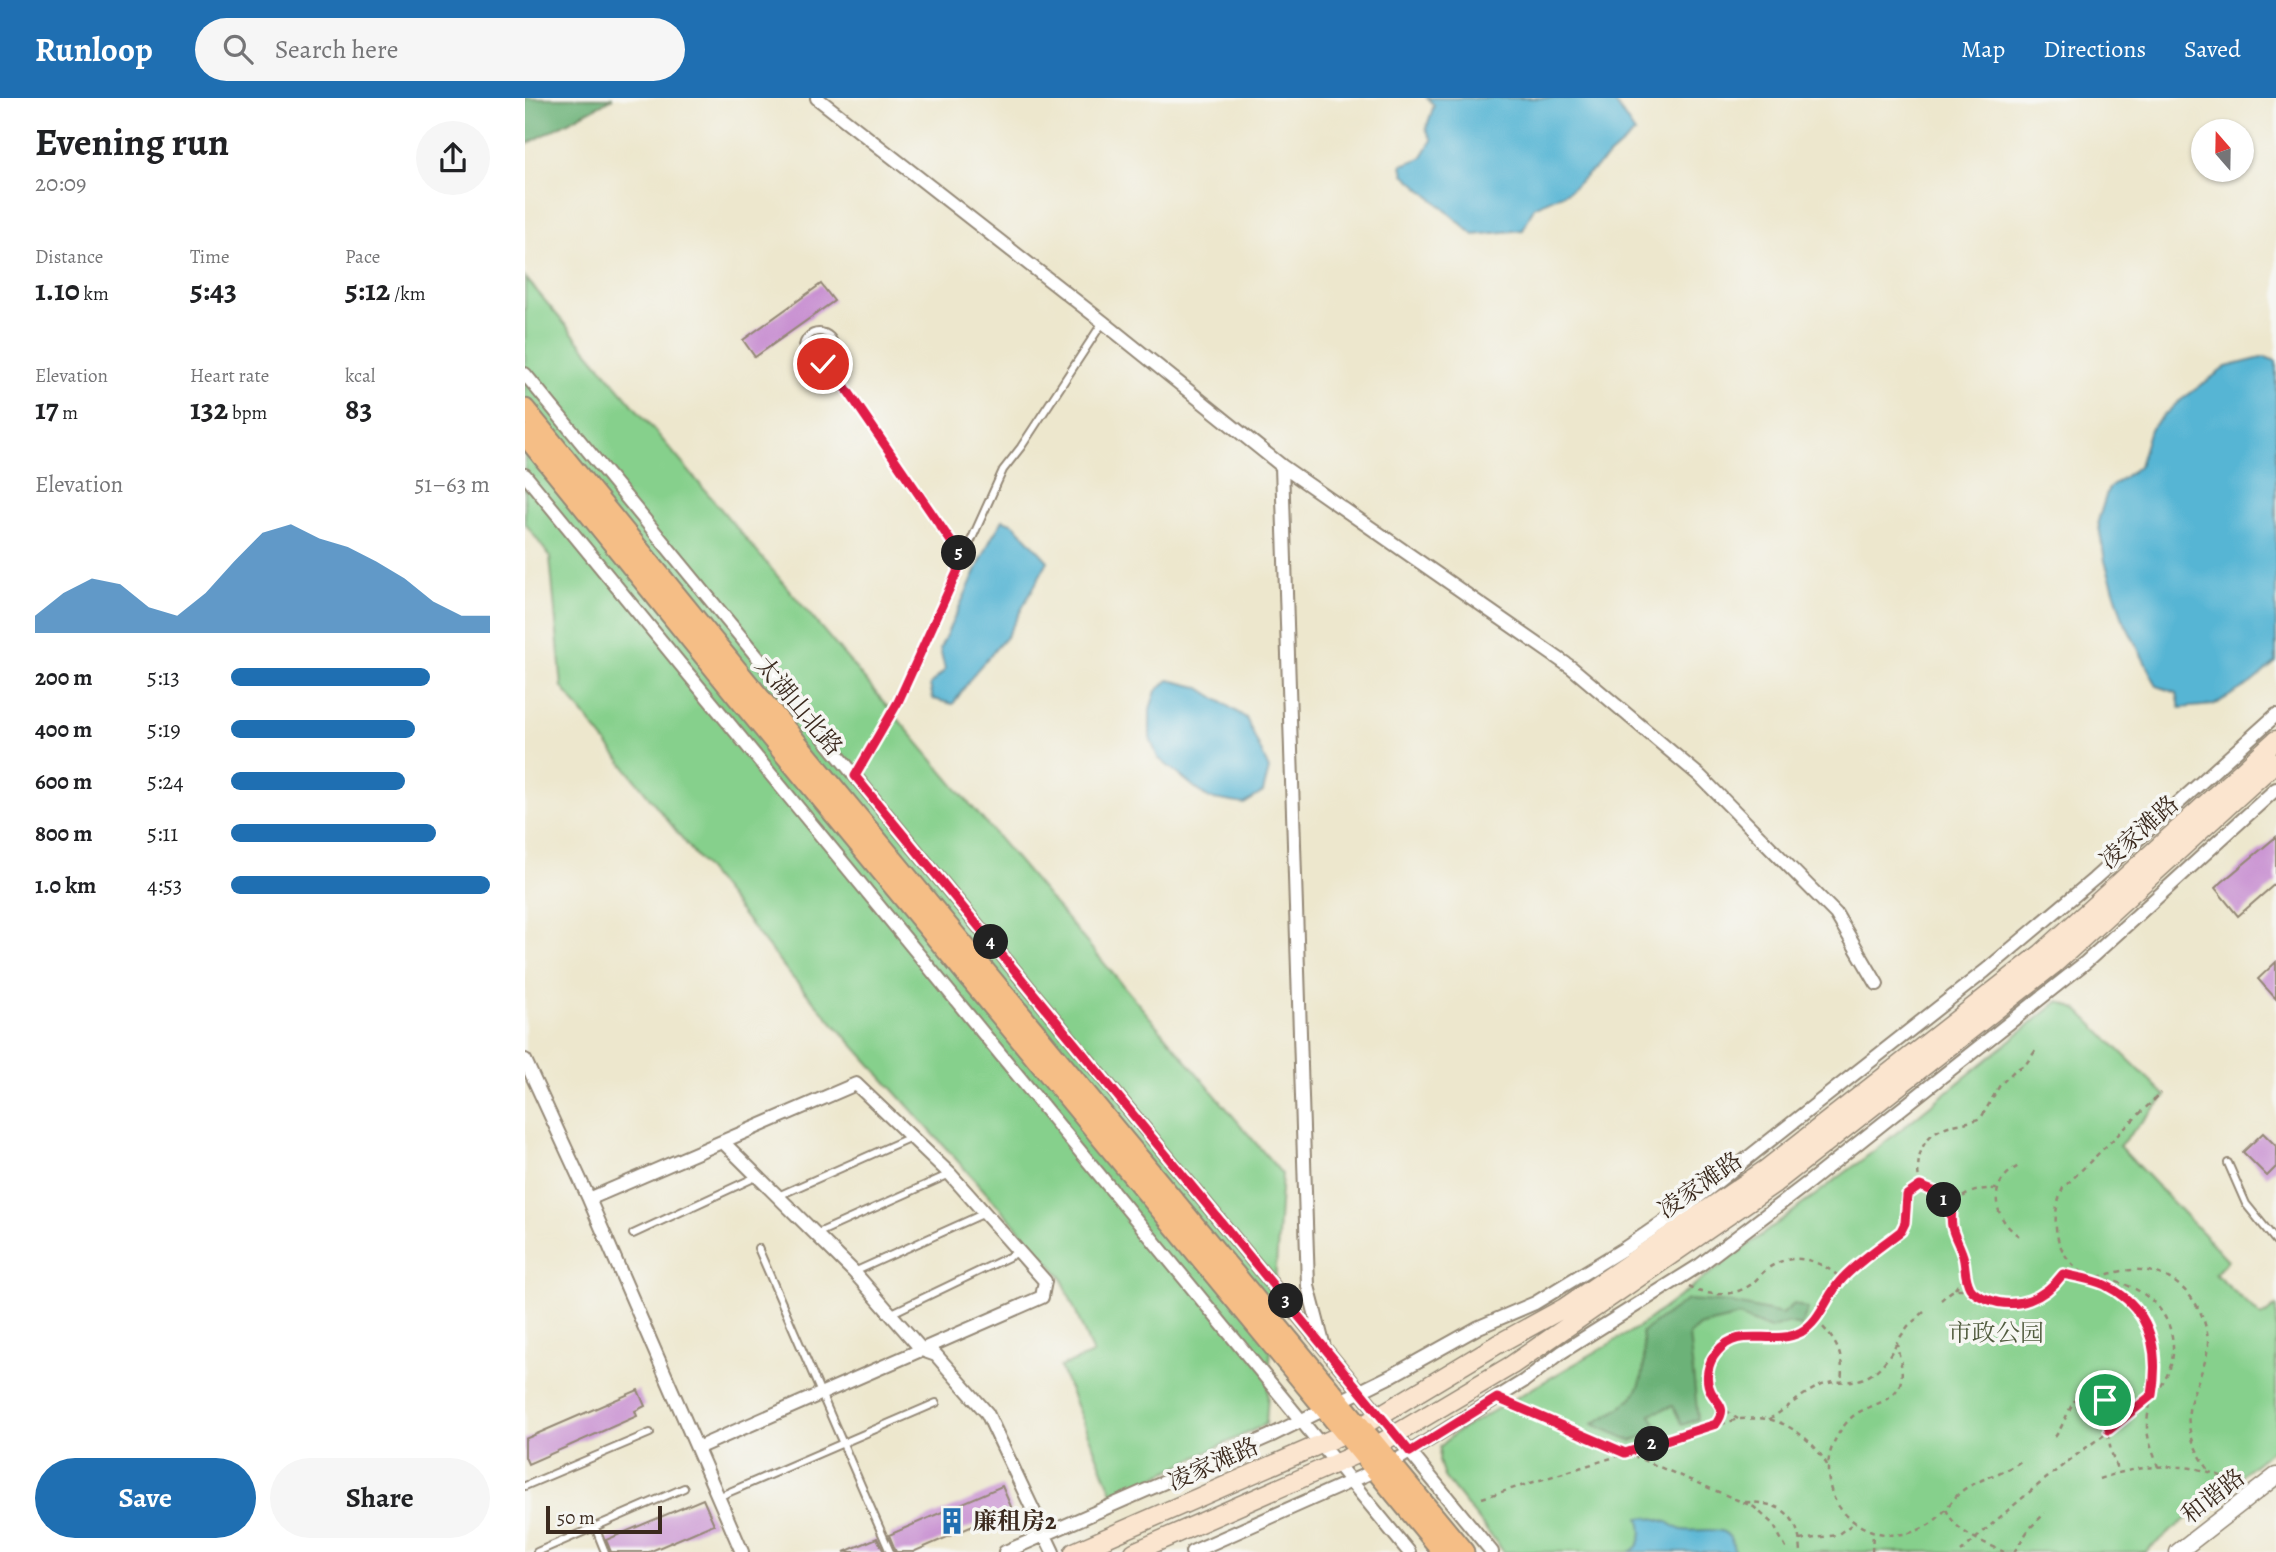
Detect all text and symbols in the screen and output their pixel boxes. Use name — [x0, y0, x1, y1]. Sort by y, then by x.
search box — [195, 18, 685, 81]
text: Runloop — [35, 27, 153, 72]
icon: search — [219, 30, 257, 68]
text: Search here — [275, 32, 398, 67]
text: Map — [1961, 33, 2005, 65]
text: Directions — [2043, 33, 2146, 65]
text: Saved — [2184, 33, 2241, 65]
text: Evening run — [35, 116, 229, 168]
north arrow — [2191, 119, 2254, 182]
map controls — [2191, 119, 2254, 182]
button: share — [416, 121, 490, 195]
text: 20:09 — [35, 168, 86, 199]
text: Distance — [35, 244, 103, 270]
text: Time — [190, 244, 229, 270]
text: Pace — [345, 244, 380, 270]
text: 1.10 — [35, 270, 80, 310]
text: 5:43 — [190, 270, 237, 310]
text: 5:12 — [345, 270, 390, 310]
text: km — [80, 281, 109, 307]
text: /km — [390, 281, 425, 307]
pin — [793, 334, 853, 394]
icon: check — [804, 345, 842, 383]
text: Elevation — [35, 363, 108, 389]
text: Heart rate — [190, 363, 269, 389]
text: kcal — [345, 363, 375, 389]
text: 17 — [35, 389, 59, 429]
text: 132 — [190, 389, 228, 429]
text: 83 — [345, 389, 372, 429]
text: m — [59, 400, 78, 426]
text: bpm — [228, 400, 267, 426]
text: Elevation — [35, 469, 123, 500]
text: 51–63 m — [414, 469, 490, 500]
pin: 5 — [941, 536, 977, 570]
text: 5 — [954, 539, 963, 565]
street label: 太湖山北路 — [748, 650, 850, 762]
text: 200 m — [35, 662, 93, 693]
text: 5:13 — [147, 662, 180, 693]
text: 400 m — [35, 714, 92, 745]
text: 5:19 — [147, 714, 181, 745]
text: 600 m — [35, 766, 92, 797]
text: 5:24 — [147, 766, 184, 797]
street label: 凌家滩路 — [2093, 788, 2185, 876]
text: 800 m — [35, 818, 92, 849]
text: 5:11 — [147, 818, 178, 849]
text: 1.0 km — [35, 870, 96, 901]
text: 4:53 — [147, 870, 182, 901]
pin: 4 — [973, 924, 1009, 960]
text: 4 — [986, 928, 995, 954]
street label: 凌家滩路 — [1652, 1144, 1748, 1226]
pin: 1 — [1927, 1182, 1961, 1218]
text: 1 — [1940, 1186, 1947, 1212]
pin: 3 — [1269, 1284, 1303, 1318]
text: 3 — [1281, 1287, 1290, 1313]
park label: 市政公园 — [1948, 1317, 2044, 1349]
pin — [2075, 1370, 2135, 1430]
icon: arrive — [2086, 1381, 2124, 1419]
pin: 2 — [1635, 1426, 1669, 1462]
street label: 凌家滩路 — [1163, 1430, 1263, 1498]
text: 2 — [1647, 1430, 1656, 1456]
button: Save — [35, 1458, 256, 1538]
button: Share — [270, 1458, 490, 1538]
street label: 和谐路 — [2175, 1461, 2251, 1531]
scale bar — [546, 1503, 661, 1535]
text: 50 m — [557, 1505, 595, 1531]
place label: 廉租房2 — [973, 1505, 1057, 1537]
building icon: 廉租房2 — [937, 1506, 967, 1536]

